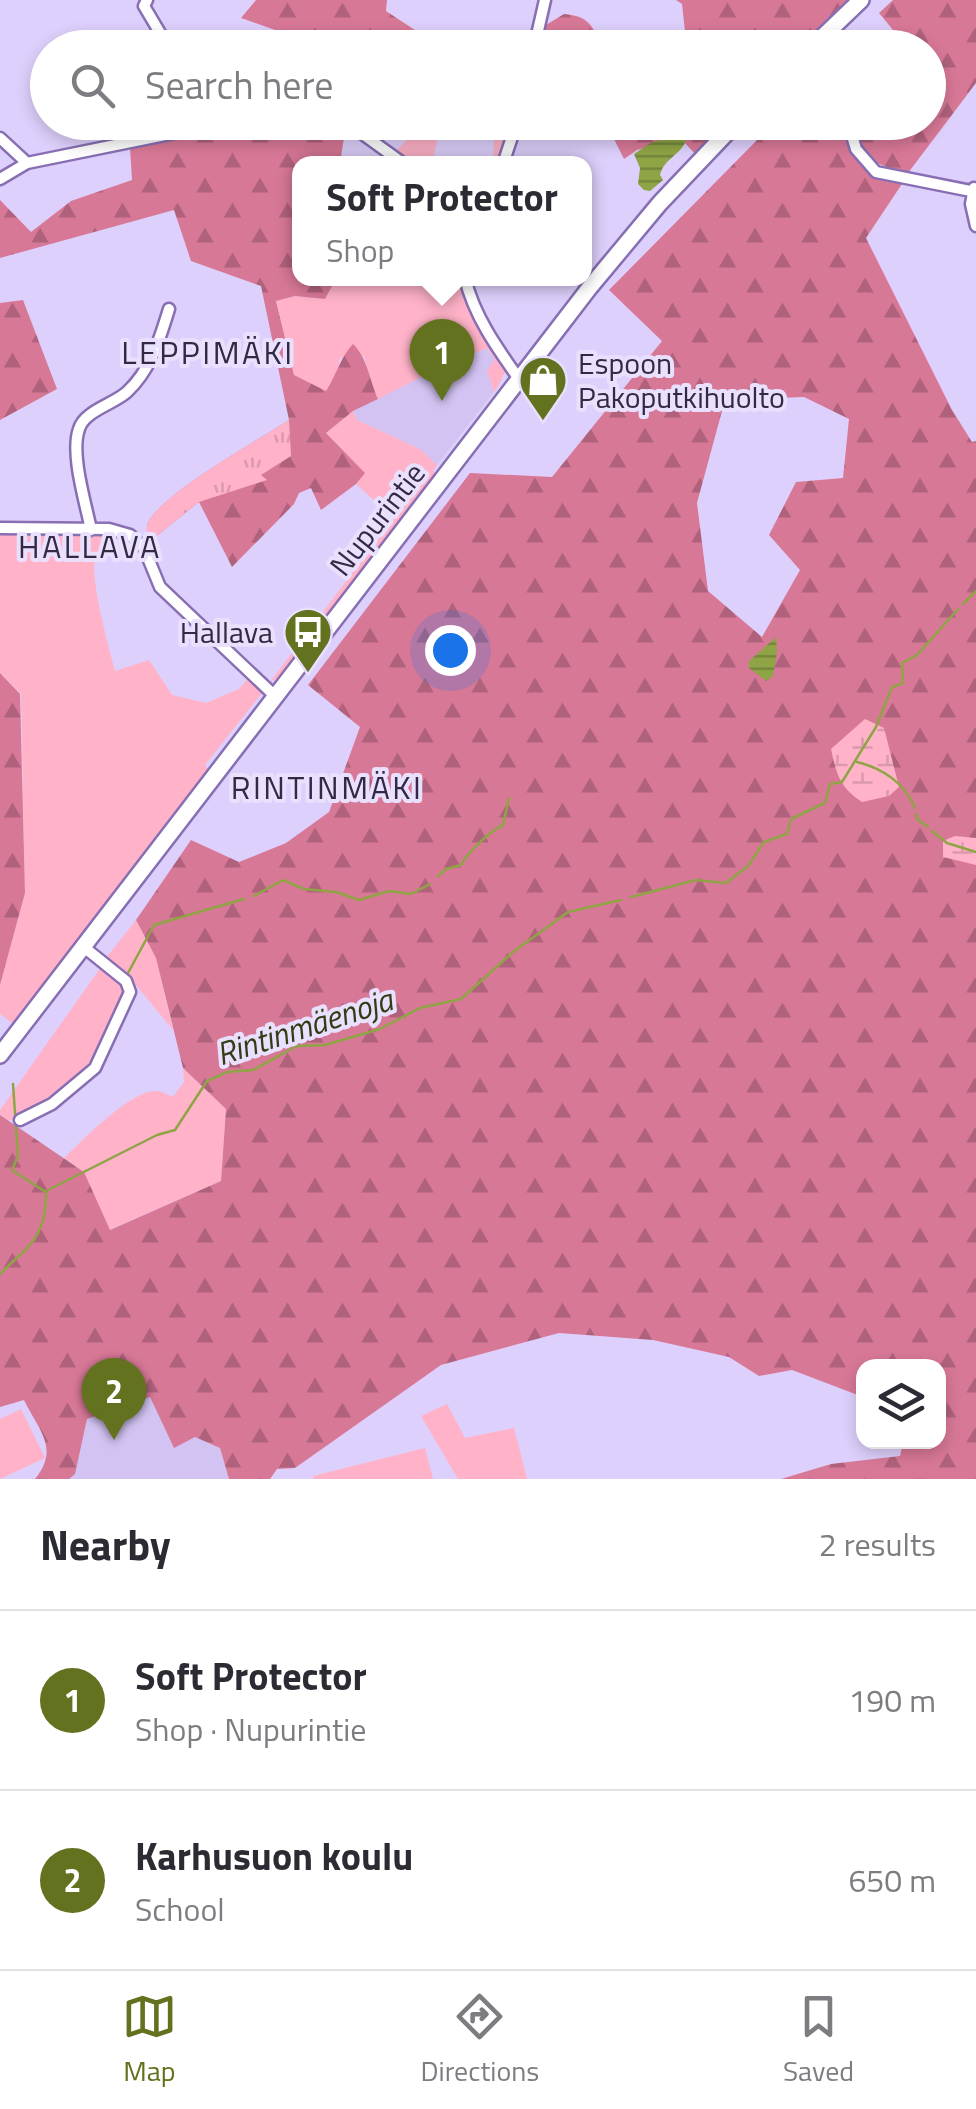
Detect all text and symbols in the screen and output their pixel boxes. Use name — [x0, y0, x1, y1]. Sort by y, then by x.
search box — [30, 30, 946, 140]
text: Search here — [145, 56, 333, 114]
icon: search — [65, 58, 120, 113]
popup — [292, 156, 592, 286]
text: Soft Protector — [326, 168, 558, 226]
text: Shop — [326, 226, 394, 274]
pin: 1 — [410, 318, 474, 401]
district label: LEPPIMÄKI — [121, 328, 295, 376]
place label: Espoon Pakoputkihuolto — [578, 340, 785, 420]
shop icon: Espoon Pakoputkihuolto — [517, 354, 569, 422]
street label: Nupurintie — [318, 452, 436, 586]
district label: HALLAVA — [18, 522, 162, 570]
bus stop icon: Hallava — [282, 606, 334, 674]
place label: Hallava — [180, 609, 273, 655]
your location — [425, 625, 476, 676]
district label: RINTINMÄKI — [231, 763, 423, 811]
water label: Rintinmäenoja — [210, 974, 400, 1077]
pin: 2 — [82, 1358, 146, 1440]
map controls — [856, 1359, 946, 1449]
button: layers — [856, 1359, 946, 1449]
text: Nearby — [40, 1512, 171, 1576]
text: 2 results — [819, 1520, 936, 1568]
text: Soft Protector — [135, 1647, 367, 1705]
text: 1 — [64, 1676, 81, 1724]
text: 190 m — [848, 1676, 936, 1724]
text: Shop · Nupurintie — [135, 1705, 366, 1753]
text: Karhusuon koulu — [135, 1827, 413, 1885]
text: 2 — [64, 1856, 81, 1904]
text: 650 m — [848, 1856, 936, 1904]
text: School — [135, 1885, 225, 1933]
tab: Map — [122, 1989, 177, 2092]
tab: Directions — [421, 1989, 539, 2092]
tab: Saved — [783, 1989, 854, 2092]

